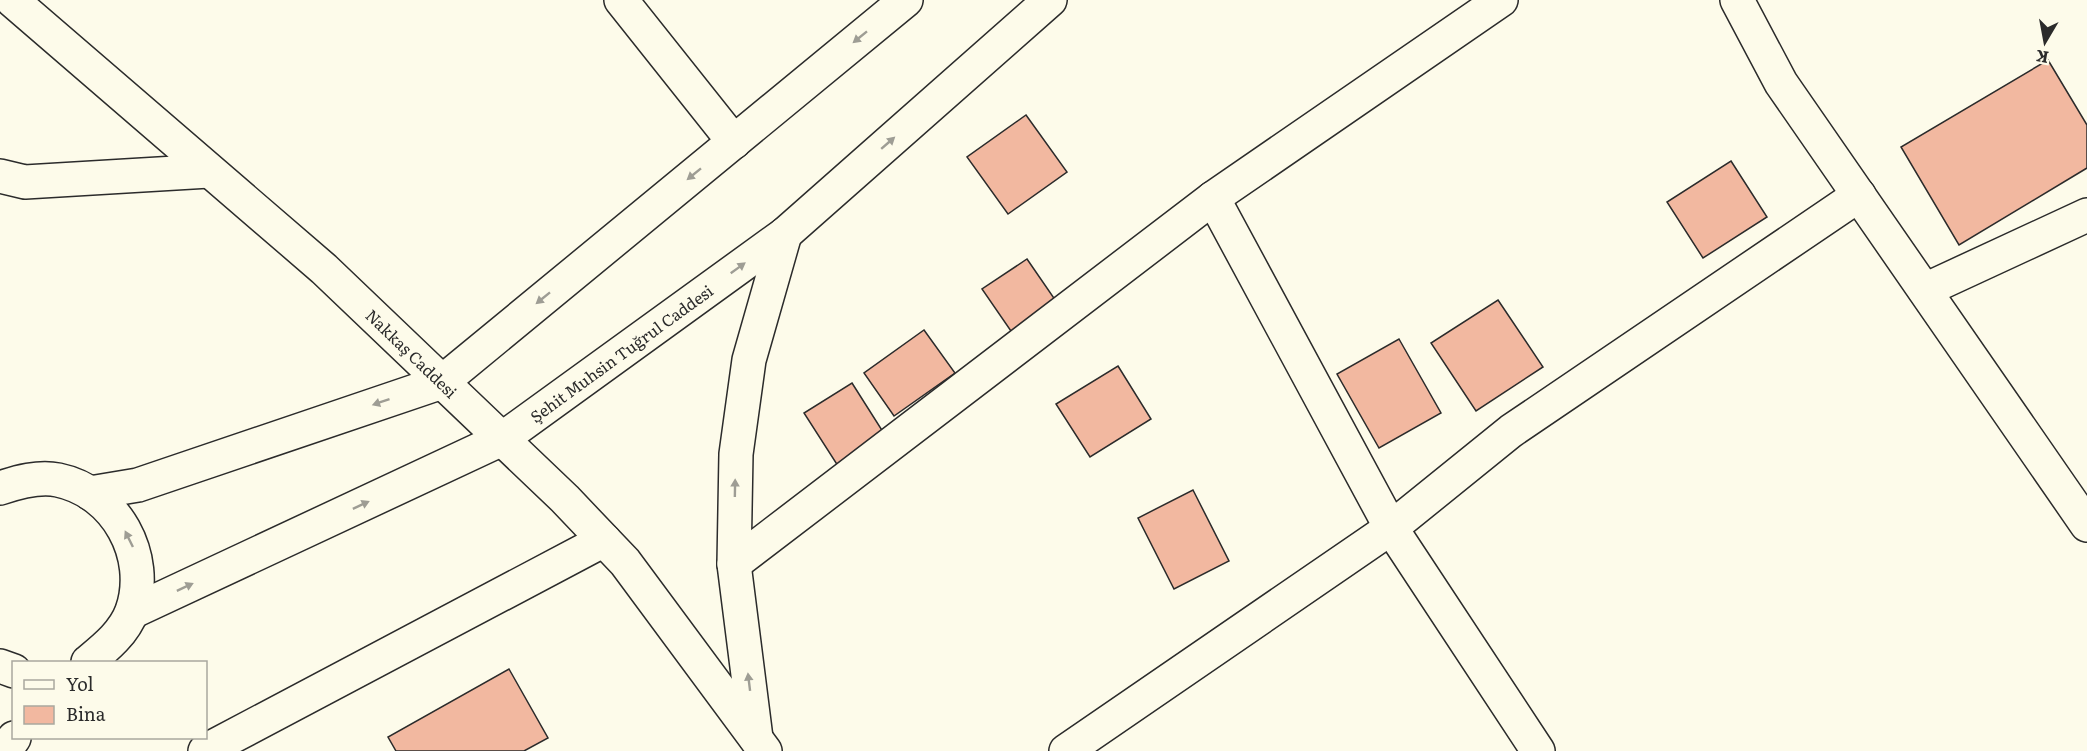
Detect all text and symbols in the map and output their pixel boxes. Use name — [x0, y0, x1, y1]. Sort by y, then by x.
north arrow — [2015, 12, 2075, 72]
one-way arrow — [852, 31, 868, 44]
text: K — [2034, 45, 2050, 71]
one-way arrow — [880, 137, 895, 150]
one-way arrow — [686, 168, 701, 180]
one-way arrow — [730, 262, 746, 274]
street label: Şehit Muhsin Tuğrul Caddesi — [524, 278, 718, 428]
one-way arrow — [535, 292, 551, 305]
street label: Nakkaş Caddesi — [361, 303, 463, 403]
one-way arrow — [372, 398, 390, 408]
one-way arrow — [731, 478, 740, 497]
one-way arrow — [353, 500, 370, 509]
one-way arrow — [124, 531, 133, 548]
one-way arrow — [176, 583, 193, 592]
legend — [12, 661, 207, 739]
text: Yol — [66, 670, 94, 697]
one-way arrow — [744, 672, 754, 691]
text: Bina — [66, 700, 106, 727]

